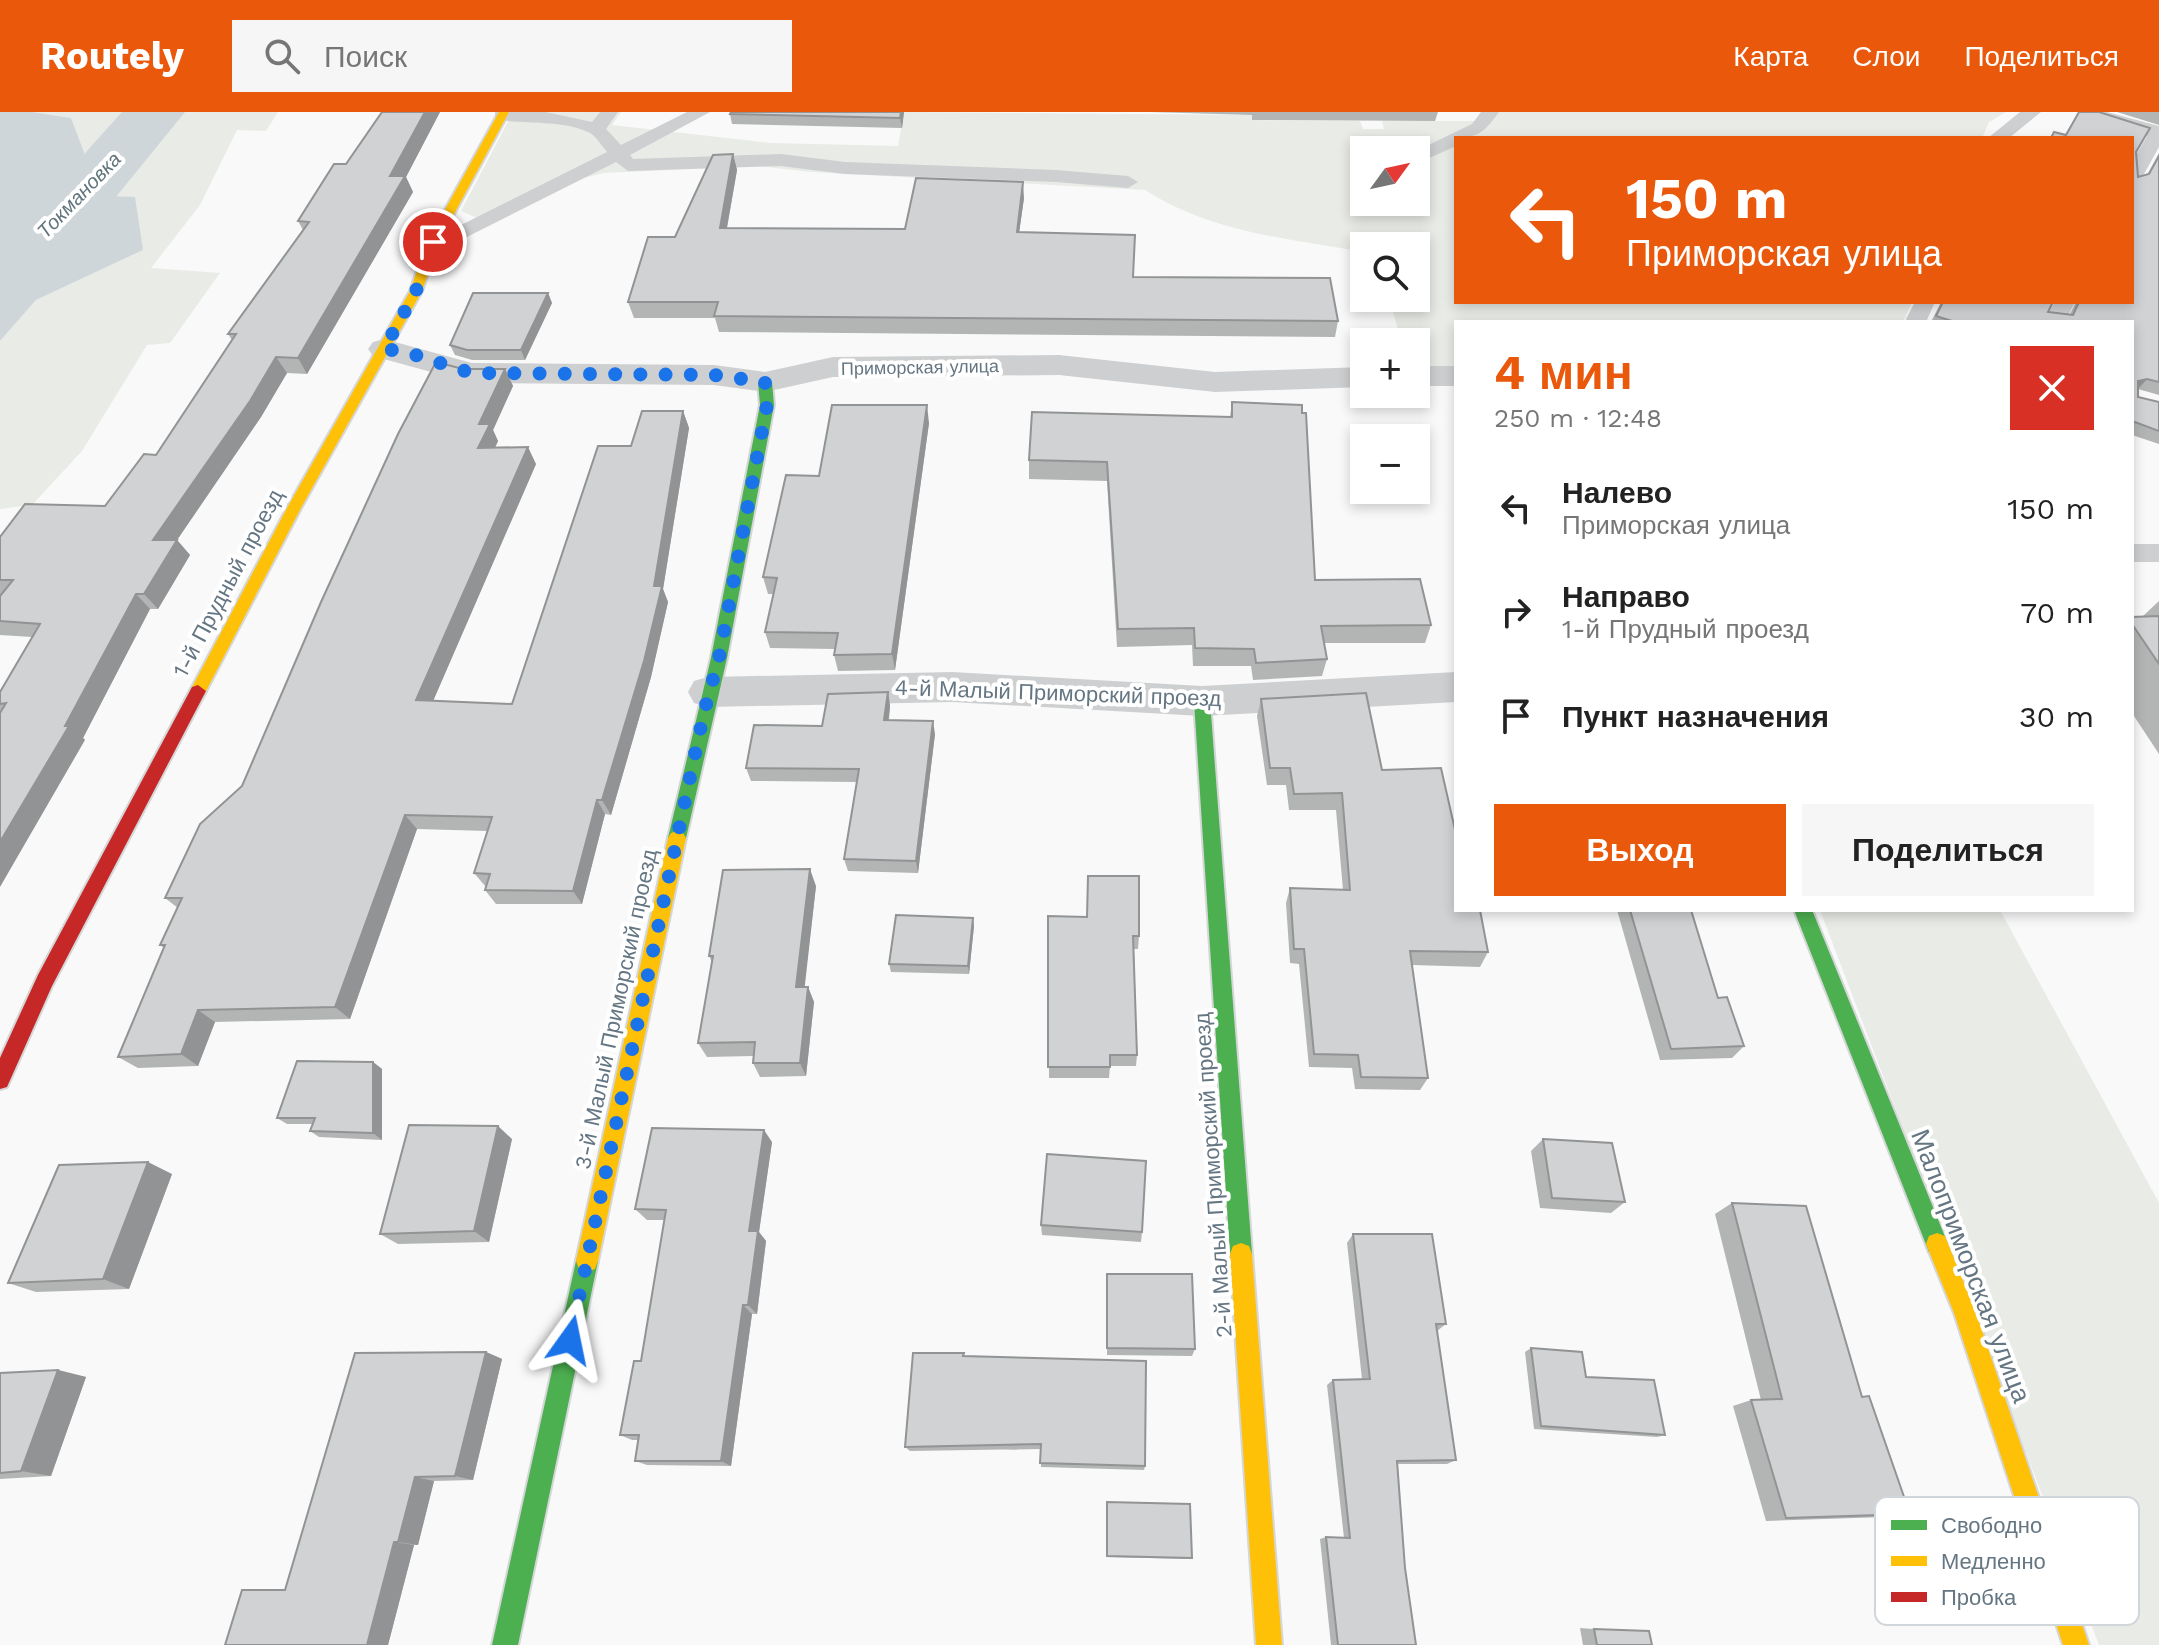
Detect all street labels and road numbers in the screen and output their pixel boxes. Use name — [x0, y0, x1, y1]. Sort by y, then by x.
street label: Приморская улица — [841, 355, 1000, 379]
street label: 1-й Прудный проезд — [168, 485, 288, 681]
street label: 4-й Малый Приморский проезд — [894, 675, 1222, 711]
street label: 3-й Малый Приморский проезд — [570, 847, 662, 1171]
street label: 2-й Малый Приморский проезд — [1189, 1011, 1237, 1338]
street label: Малоприморская улица — [1905, 1125, 2037, 1407]

